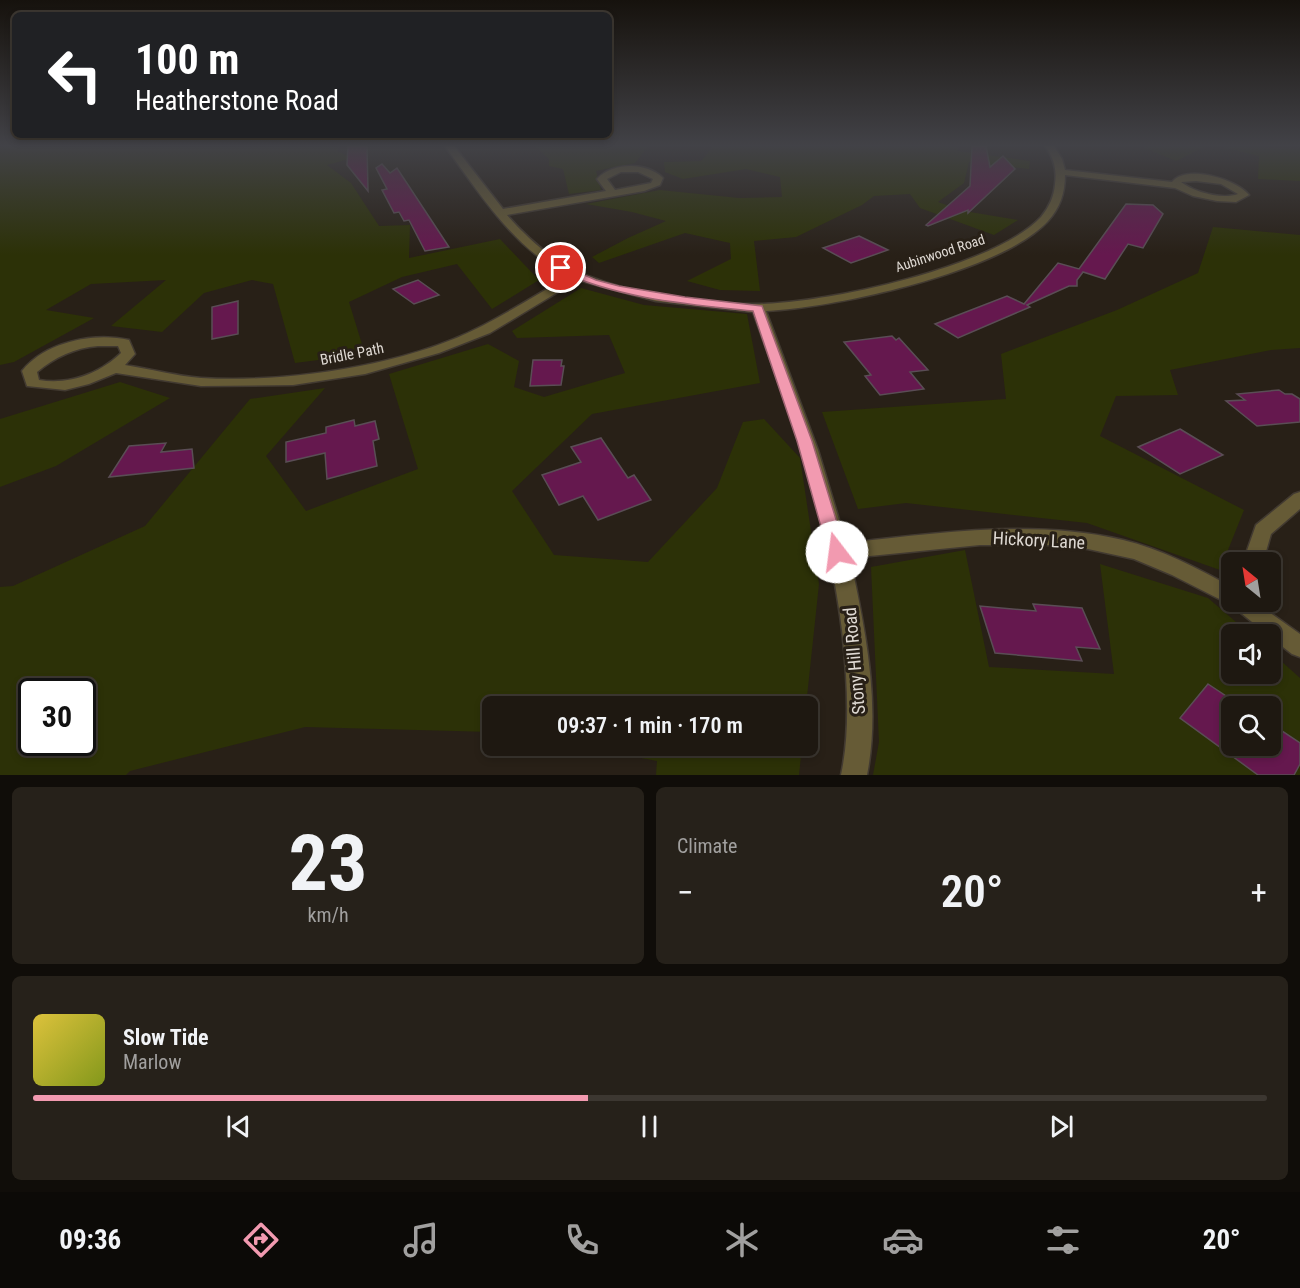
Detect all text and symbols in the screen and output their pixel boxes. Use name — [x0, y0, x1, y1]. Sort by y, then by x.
text: 100 m — [135, 35, 240, 84]
icon: left — [36, 36, 114, 114]
text: Heatherstone Road — [135, 85, 339, 117]
street label: Aubinwood Road — [893, 231, 987, 275]
pin — [535, 242, 586, 293]
icon: arrive — [544, 251, 577, 284]
street label: Bridle Path — [319, 339, 385, 369]
position arrow — [805, 520, 869, 584]
street label: Hickory Lane — [992, 527, 1086, 553]
north arrow — [1221, 552, 1281, 612]
map controls — [1221, 552, 1281, 756]
street label: Stony Hill Road — [839, 606, 869, 716]
button: sound — [1221, 624, 1281, 684]
speed limit sign: 30 — [18, 678, 96, 756]
button: search — [1221, 696, 1281, 756]
text: 09:37 · 1 min · 170 m — [557, 713, 743, 738]
text: 23 — [289, 818, 367, 909]
text: Climate — [677, 834, 737, 858]
text: 20° — [941, 865, 1003, 918]
text: − — [677, 873, 694, 912]
text: + — [1251, 873, 1267, 912]
text: km/h — [307, 903, 349, 927]
text: Slow Tide — [123, 1025, 209, 1050]
text: Marlow — [123, 1050, 181, 1074]
icon: previous — [222, 1110, 255, 1143]
icon: pause — [633, 1110, 666, 1143]
icon: next — [1045, 1110, 1078, 1143]
icon: directions — [240, 1219, 282, 1261]
icon: music — [400, 1219, 442, 1261]
icon: phone — [561, 1219, 603, 1261]
icon: climate — [721, 1219, 763, 1261]
icon: car — [882, 1219, 924, 1261]
icon: filters — [1042, 1219, 1084, 1261]
text: 09:36 — [59, 1224, 121, 1256]
text: 20° — [1203, 1224, 1241, 1256]

